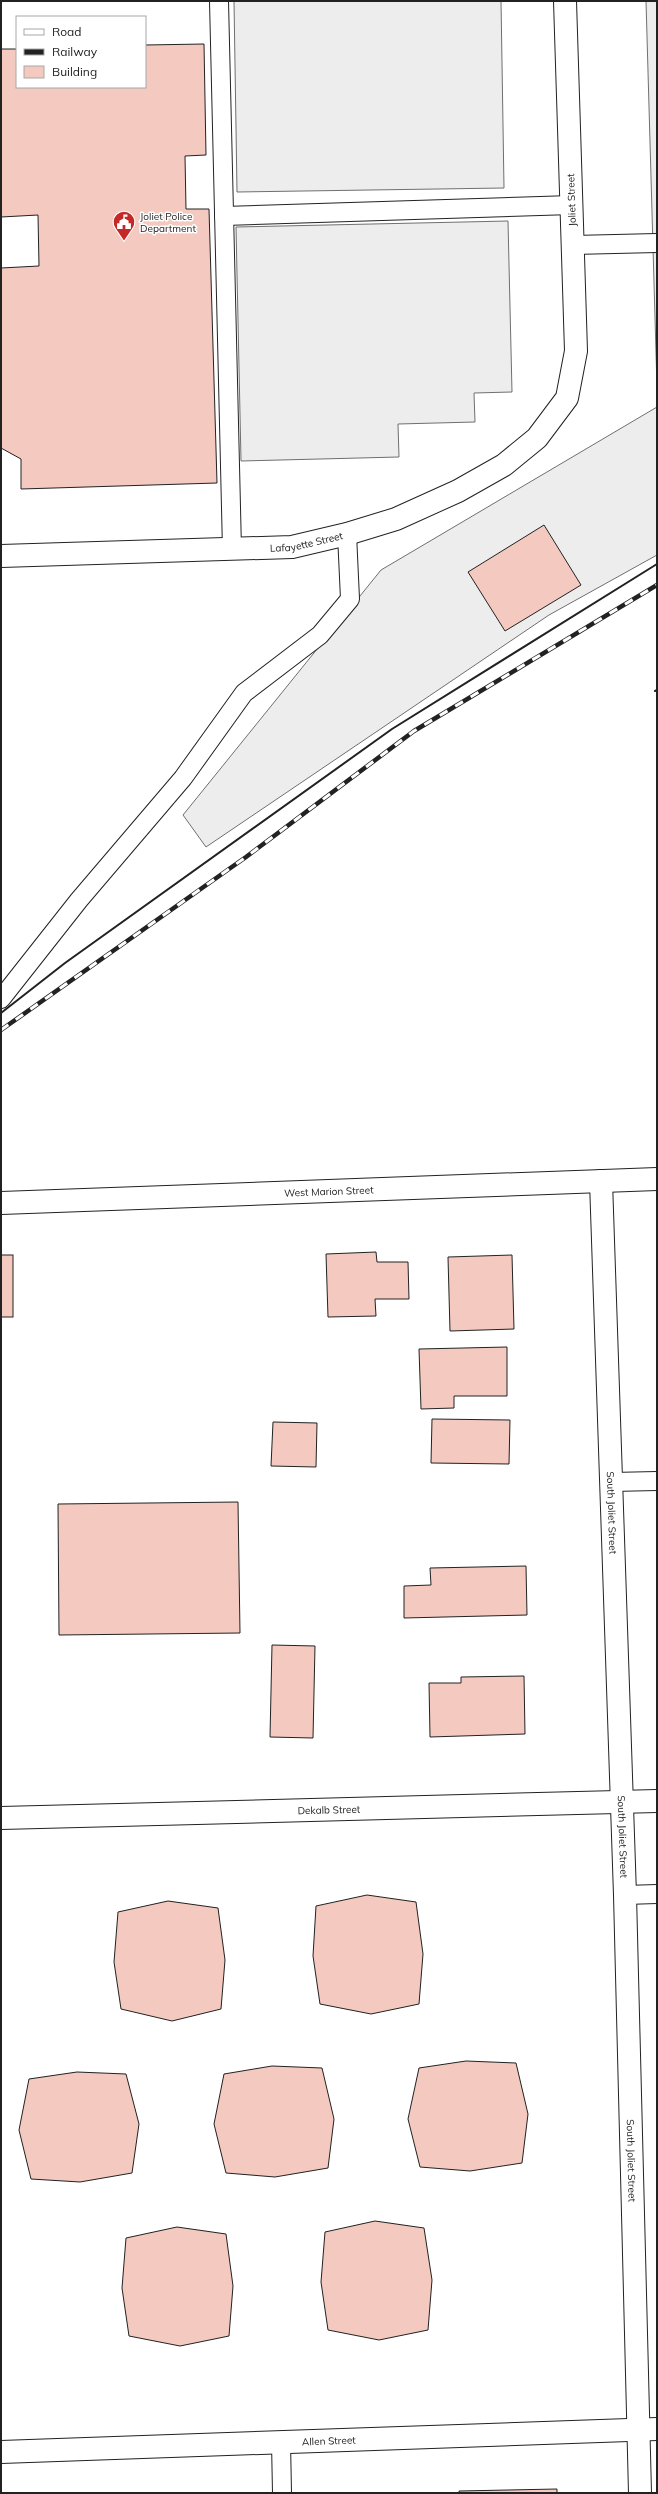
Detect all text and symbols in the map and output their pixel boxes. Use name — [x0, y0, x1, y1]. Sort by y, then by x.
legend — [16, 16, 146, 88]
text: Road — [52, 24, 81, 39]
text: Railway — [52, 44, 98, 59]
text: Building — [52, 64, 97, 79]
street label: Joliet Street — [564, 173, 579, 227]
public building icon: Joliet Police Department — [111, 209, 137, 242]
place label: Joliet Police Department — [140, 210, 196, 235]
street label: Lafayette Street — [270, 529, 345, 555]
street label: West Marion Street — [284, 1183, 374, 1200]
street label: South Joliet Street — [604, 1471, 620, 1555]
street label: South Joliet Street — [615, 1795, 630, 1879]
street label: Dekalb Street — [297, 1803, 361, 1817]
street label: South Joliet Street — [624, 2119, 639, 2203]
street label: Allen Street — [302, 2434, 356, 2448]

